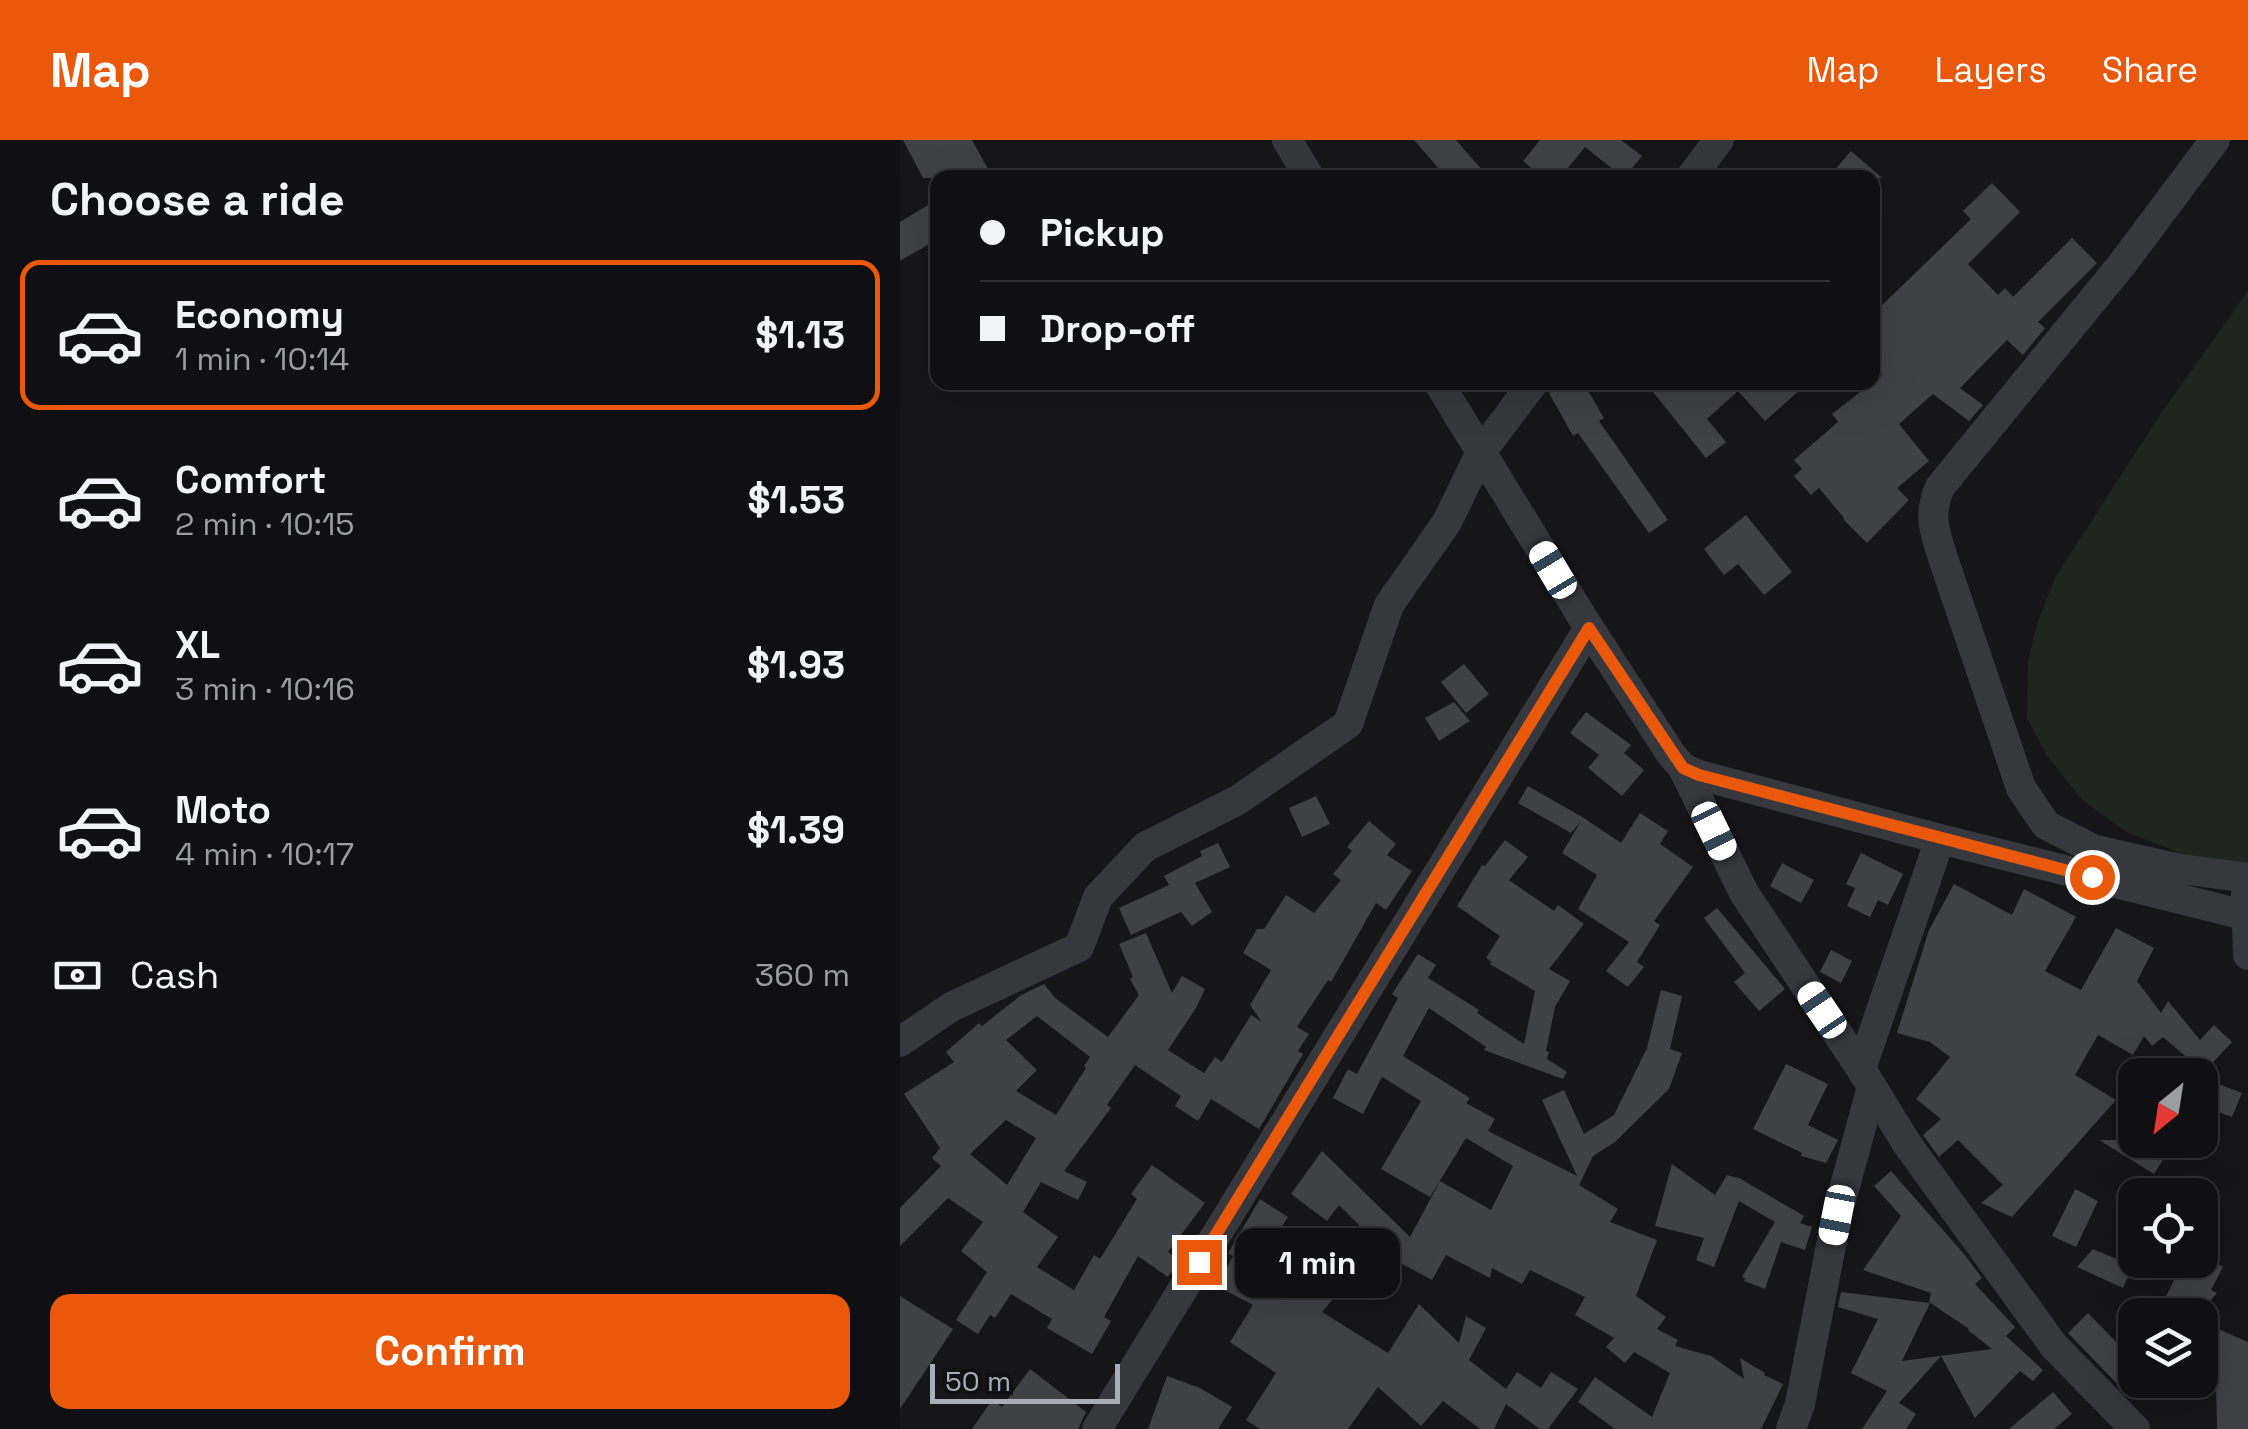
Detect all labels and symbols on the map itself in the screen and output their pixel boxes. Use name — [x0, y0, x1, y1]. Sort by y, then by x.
car — [1525, 537, 1581, 603]
car — [1687, 797, 1741, 865]
route start — [2070, 855, 2115, 900]
car — [1793, 977, 1851, 1043]
north arrow — [2118, 1058, 2218, 1158]
car — [1817, 1183, 1857, 1247]
callout: 1 min — [1234, 1227, 1399, 1297]
route end — [1177, 1240, 1222, 1285]
scale bar — [930, 1359, 1120, 1404]

